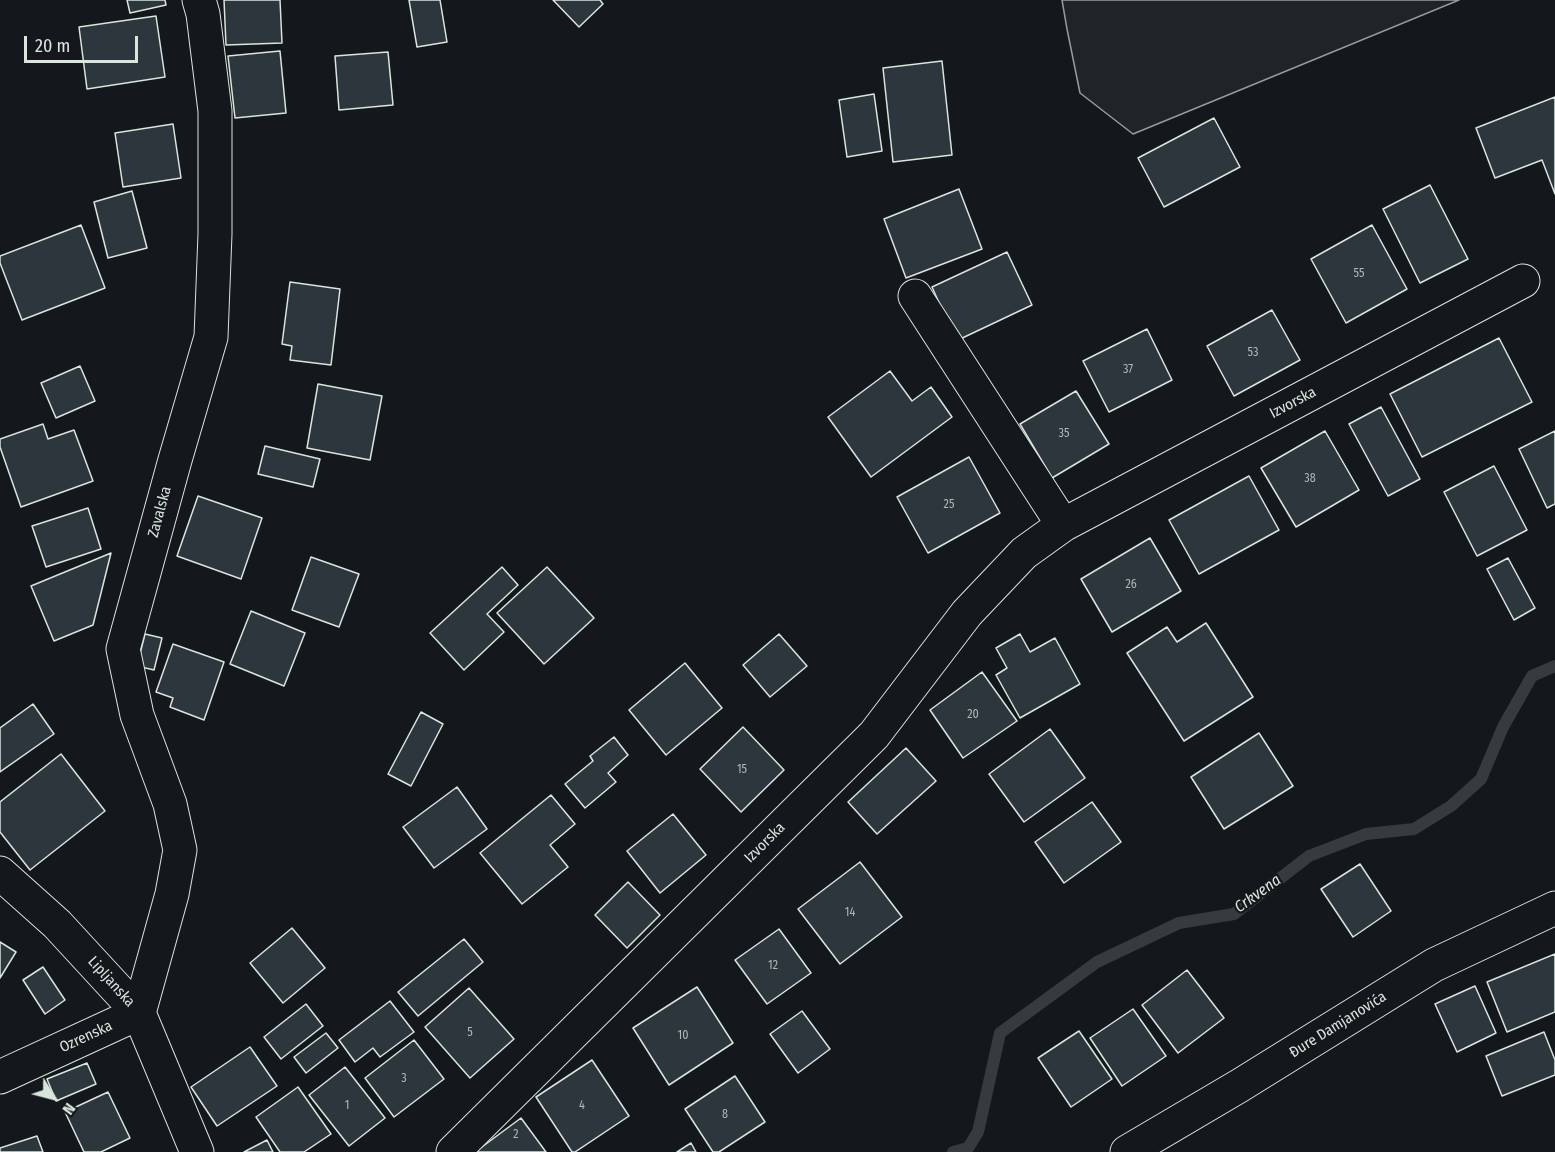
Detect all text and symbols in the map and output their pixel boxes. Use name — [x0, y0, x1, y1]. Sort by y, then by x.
scale bar — [27, 24, 141, 62]
text: 20 m — [35, 35, 70, 57]
house number: 55 — [1354, 267, 1364, 281]
house number: 53 — [1248, 346, 1258, 360]
house number: 37 — [1123, 363, 1133, 377]
street label: Izvorska — [1267, 383, 1319, 423]
house number: 35 — [1059, 427, 1069, 441]
house number: 38 — [1304, 472, 1316, 486]
street label: Zavalska — [145, 484, 175, 540]
house number: 25 — [944, 498, 954, 512]
house number: 26 — [1125, 578, 1137, 592]
house number: 20 — [967, 708, 979, 722]
house number: 15 — [737, 763, 747, 777]
street label: Izvorska — [741, 819, 789, 867]
water label: Crkvena — [1231, 871, 1285, 917]
house number: 14 — [845, 906, 855, 920]
street label: Lipljanska — [84, 953, 138, 1011]
house number: 12 — [768, 959, 778, 973]
street label: Đure Damjanovića — [1286, 988, 1390, 1062]
street label: Ozrenska — [57, 1017, 115, 1057]
house number: 5 — [467, 1026, 473, 1040]
house number: 10 — [678, 1029, 688, 1043]
north arrow — [24, 1068, 84, 1128]
house number: 3 — [401, 1072, 407, 1086]
text: N — [58, 1099, 79, 1118]
house number: 1 — [345, 1099, 349, 1113]
house number: 4 — [579, 1099, 585, 1113]
house number: 8 — [722, 1108, 728, 1122]
house number: 2 — [513, 1128, 519, 1142]

